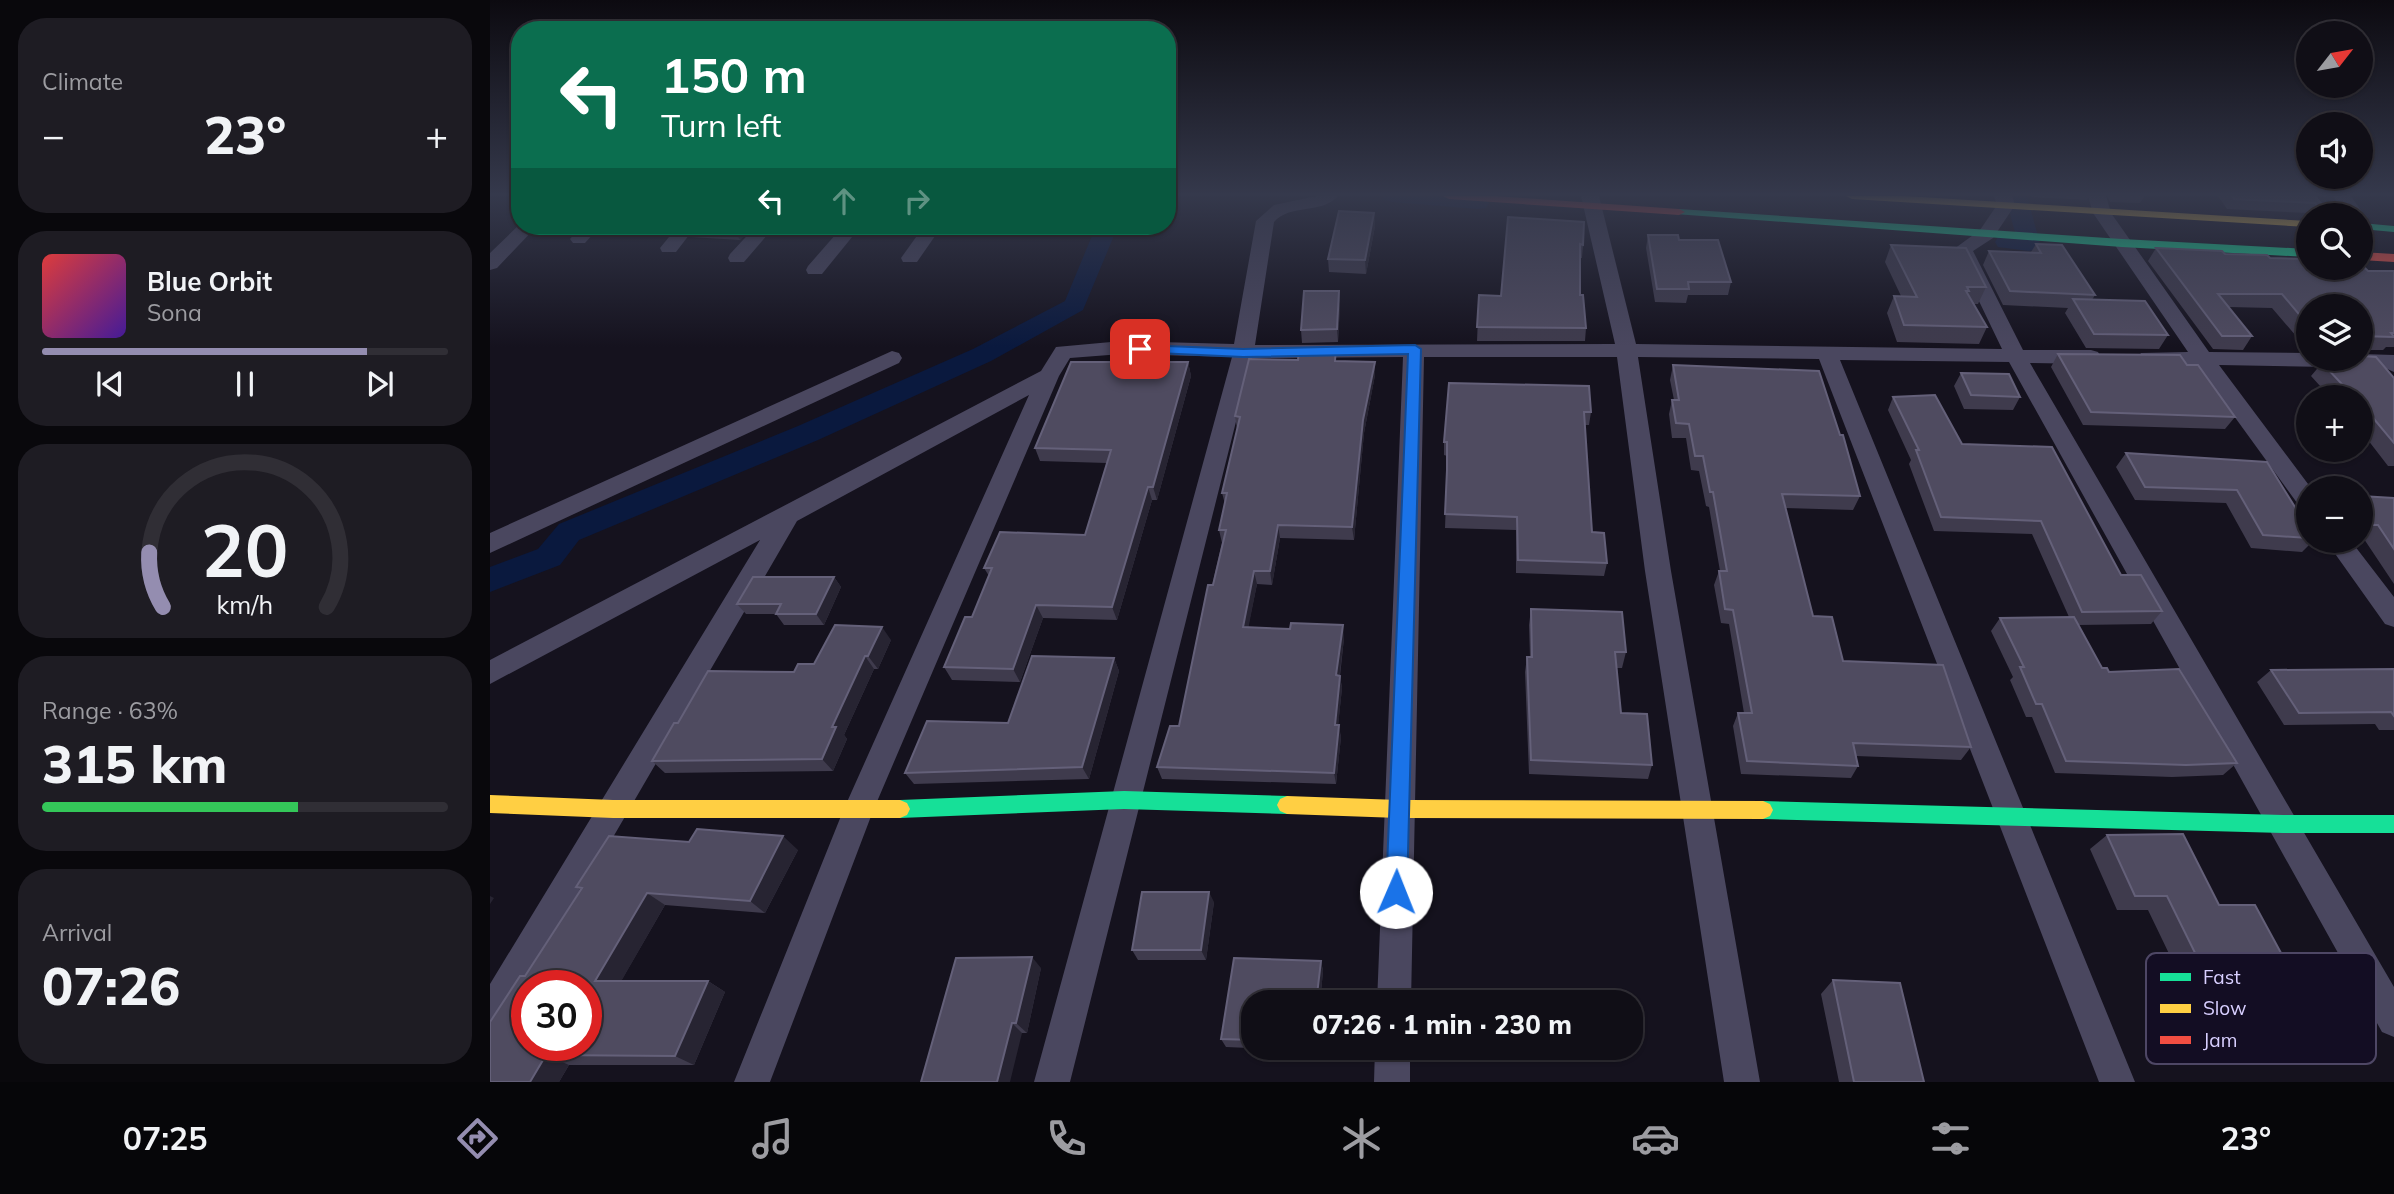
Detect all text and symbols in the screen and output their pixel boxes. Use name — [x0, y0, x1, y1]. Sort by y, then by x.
north arrow — [2296, 21, 2373, 98]
map controls — [2296, 21, 2373, 553]
text: 150 m — [661, 44, 807, 105]
icon: left — [546, 49, 637, 140]
text: Climate — [42, 67, 123, 96]
text: 23° — [204, 102, 286, 167]
text: Turn left — [661, 105, 781, 145]
text: − — [42, 111, 65, 159]
text: + — [425, 111, 448, 159]
button: sound — [2296, 112, 2373, 189]
icon: left — [752, 182, 790, 220]
icon: ahead — [825, 182, 863, 220]
icon: right — [898, 182, 936, 220]
button: search — [2296, 203, 2373, 280]
text: Blue Orbit — [147, 265, 272, 298]
button: layers — [2296, 294, 2373, 371]
text: Sona — [147, 298, 202, 327]
pin — [1110, 319, 1170, 379]
icon: arrive — [1121, 330, 1159, 368]
icon: previous — [91, 365, 129, 403]
icon: pause — [226, 365, 264, 403]
icon: next — [361, 365, 399, 403]
button: + — [2296, 385, 2373, 462]
button: − — [2296, 476, 2373, 553]
text: 20 — [201, 504, 289, 595]
text: km/h — [217, 589, 273, 620]
text: Range · 63% — [42, 696, 178, 725]
text: 315 km — [42, 731, 227, 796]
position arrow — [1359, 855, 1433, 929]
text: Arrival — [42, 918, 112, 947]
text: 07:26 — [42, 953, 180, 1018]
legend — [2146, 953, 2376, 1064]
text: Fast — [2203, 965, 2241, 989]
speed limit sign: 30 — [511, 970, 602, 1061]
text: Slow — [2203, 996, 2247, 1020]
text: 07:26 · 1 min · 230 m — [1312, 1008, 1572, 1041]
text: Jam — [2203, 1028, 2237, 1052]
icon: directions — [453, 1114, 502, 1163]
icon: music — [748, 1114, 797, 1163]
icon: phone — [1042, 1114, 1091, 1163]
icon: climate — [1337, 1114, 1386, 1163]
icon: car — [1631, 1114, 1680, 1163]
icon: filters — [1926, 1114, 1975, 1163]
text: 07:25 — [123, 1118, 208, 1158]
text: 23° — [2221, 1118, 2271, 1158]

